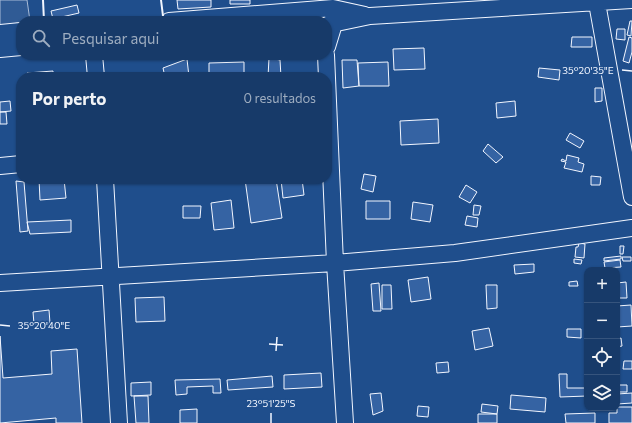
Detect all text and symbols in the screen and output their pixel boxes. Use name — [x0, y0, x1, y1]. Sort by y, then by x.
search box — [16, 16, 332, 60]
icon: search — [30, 27, 52, 49]
text: Pesquisar aqui — [62, 29, 159, 47]
text: 35°20'35"E — [562, 64, 614, 76]
text: Por perto — [32, 88, 107, 109]
text: 0 resultados — [244, 90, 316, 106]
map controls — [584, 267, 620, 411]
button: + — [584, 267, 620, 303]
button: − — [584, 303, 620, 339]
text: 35°20'40"E — [18, 319, 70, 331]
button: locate — [584, 339, 620, 375]
button: layers — [584, 375, 620, 411]
text: 23°51'25"S — [247, 397, 296, 409]

